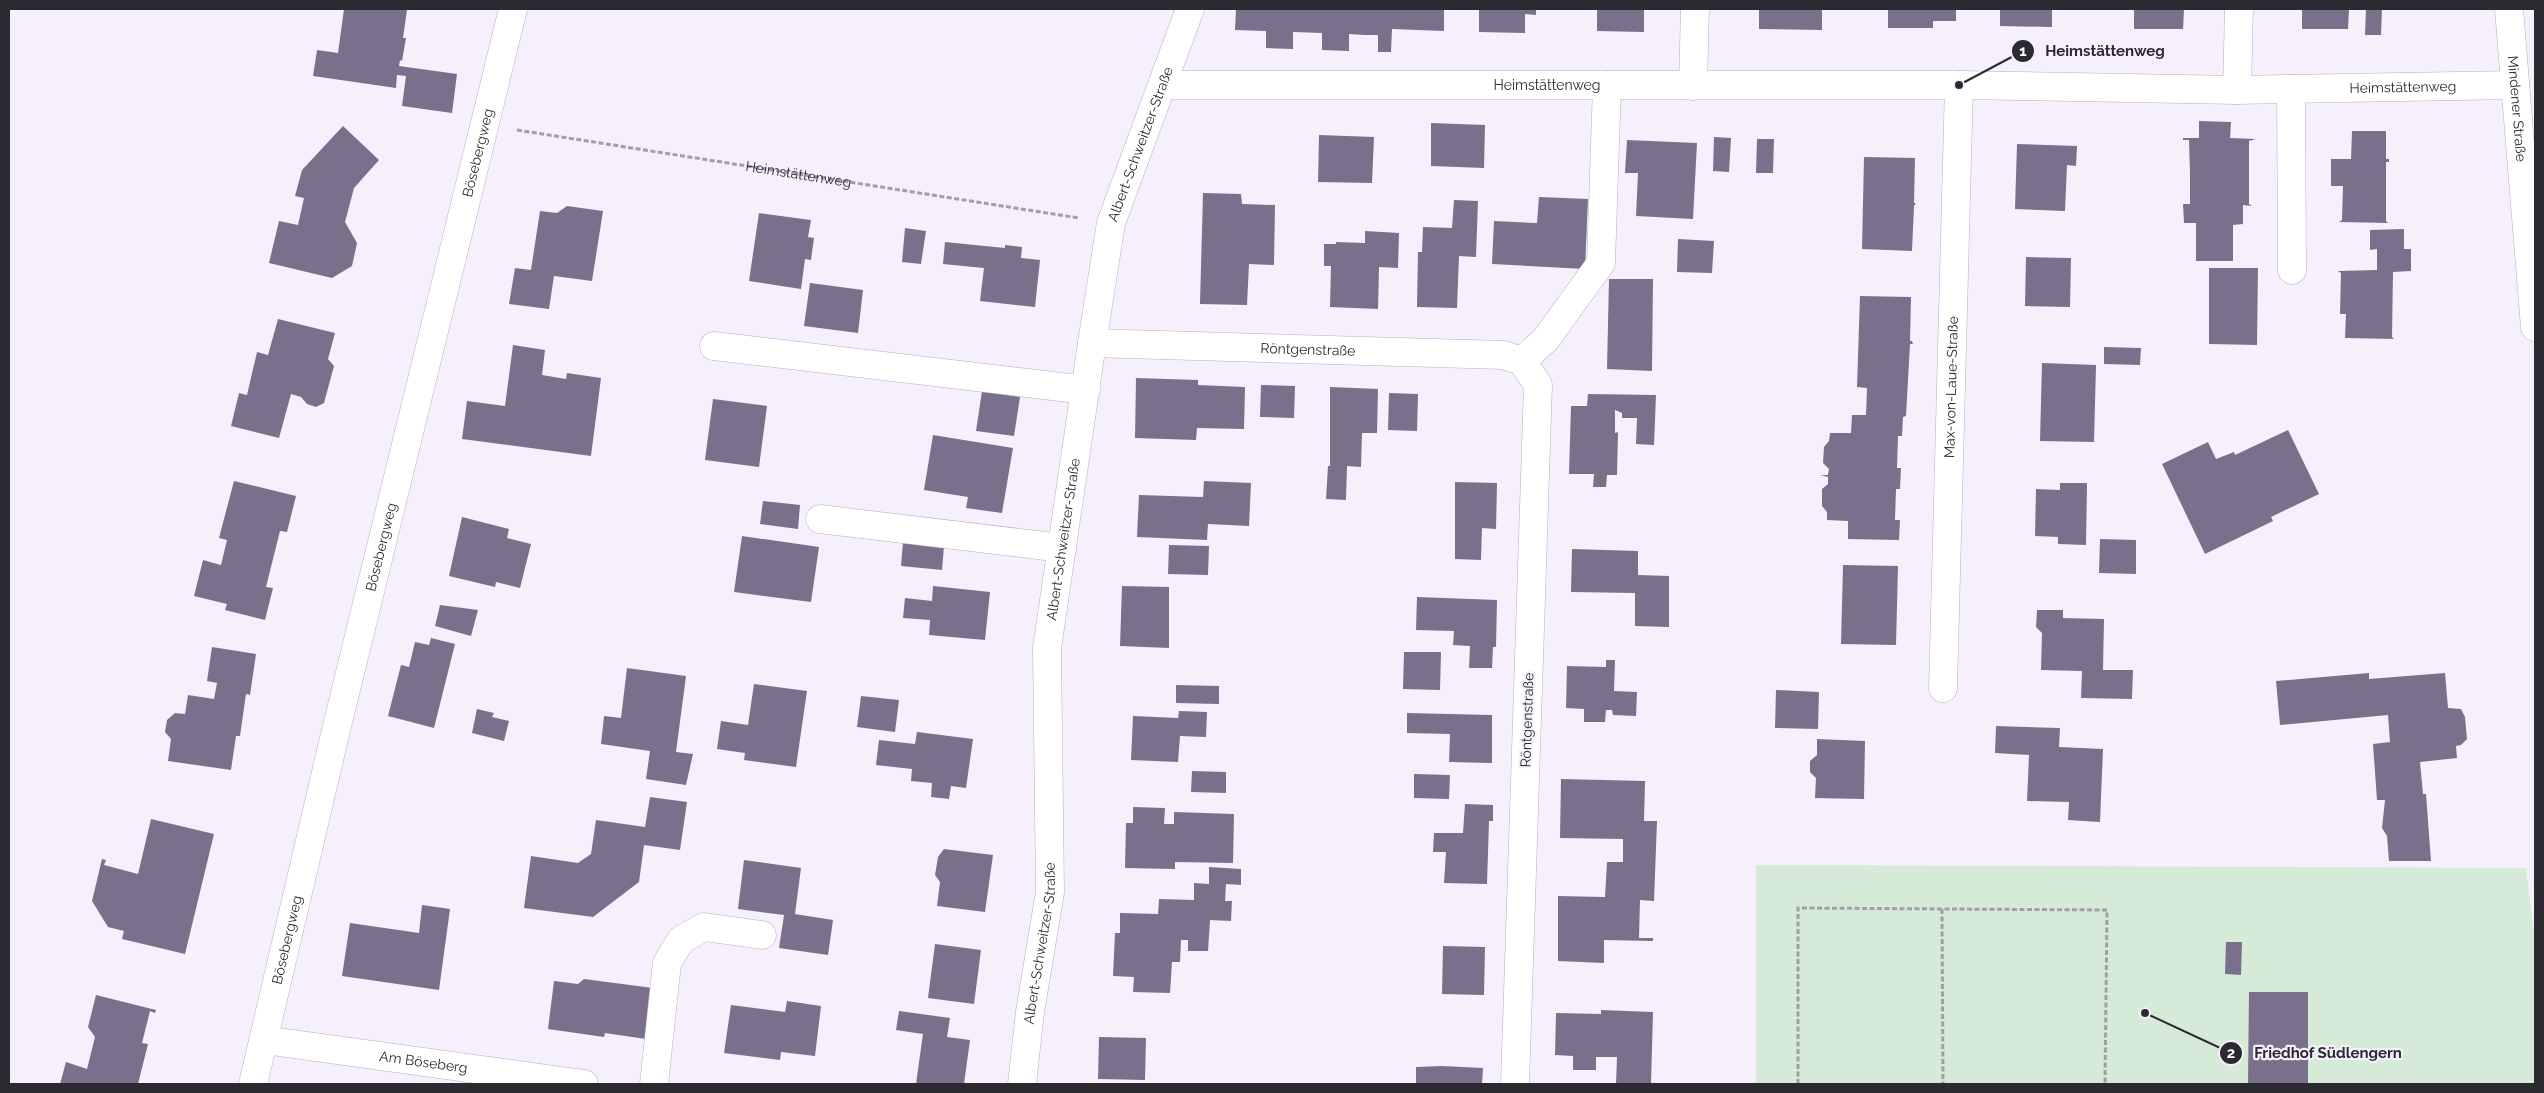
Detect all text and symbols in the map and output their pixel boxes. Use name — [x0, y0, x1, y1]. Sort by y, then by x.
callout: Heimstättenweg — [2010, 36, 2175, 66]
text: 1 — [2019, 42, 2027, 60]
text: Heimstättenweg — [2045, 42, 2165, 60]
street label: Mindener Straße — [2505, 55, 2529, 162]
street label: Albert-Schweitzer-Straße — [1104, 65, 1176, 224]
street label: Heimstättenweg — [1494, 77, 1600, 93]
street label: Heimstättenweg — [2349, 78, 2457, 96]
street label: Bösebergweg — [459, 107, 496, 199]
street label: Heimstättenweg — [744, 158, 853, 190]
street label: Max-von-Laue-Straße — [1941, 316, 1961, 458]
street label: Röntgenstraße — [1260, 340, 1356, 359]
street label: Albert-Schweitzer-Straße — [1043, 457, 1083, 621]
street label: Bösebergweg — [362, 501, 400, 593]
street label: Röntgenstraße — [1517, 672, 1537, 768]
street label: Albert-Schweitzer-Straße — [1021, 862, 1058, 1025]
street label: Bösebergweg — [269, 894, 305, 986]
callout: Friedhof Südlengern — [2219, 1038, 2412, 1068]
text: 2 — [2227, 1044, 2235, 1062]
text: Friedhof Südlengern — [2254, 1044, 2402, 1062]
street label: Am Böseberg — [378, 1048, 469, 1076]

